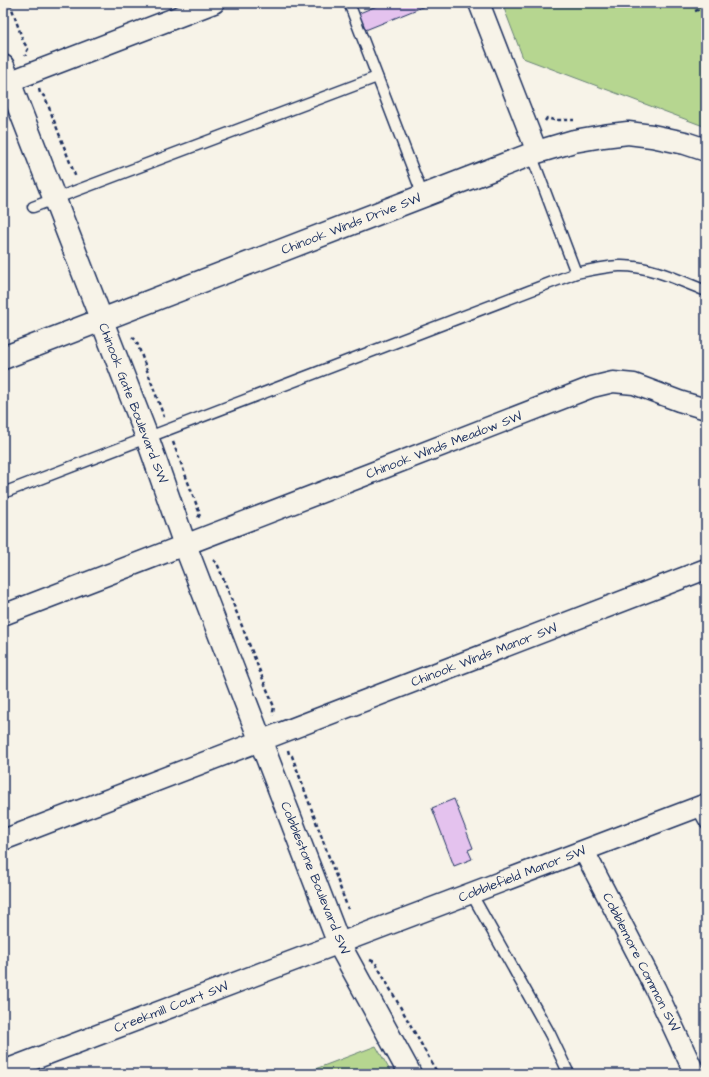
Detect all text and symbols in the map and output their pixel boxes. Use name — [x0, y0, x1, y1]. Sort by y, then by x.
street label: Chinook Winds Drive SW — [279, 189, 424, 259]
street label: Chinook Gate Boulevard SW — [94, 320, 172, 486]
street label: Chinook Winds Meadow SW — [363, 407, 525, 483]
street label: Chinook Winds Manor SW — [408, 619, 560, 691]
street label: Cobblestone Boulevard SW — [276, 799, 354, 958]
street label: Cobblefield Manor SW — [456, 841, 589, 907]
street label: Cobblemore Common SW — [598, 890, 684, 1035]
street label: Creekmill Court SW — [111, 977, 231, 1037]

